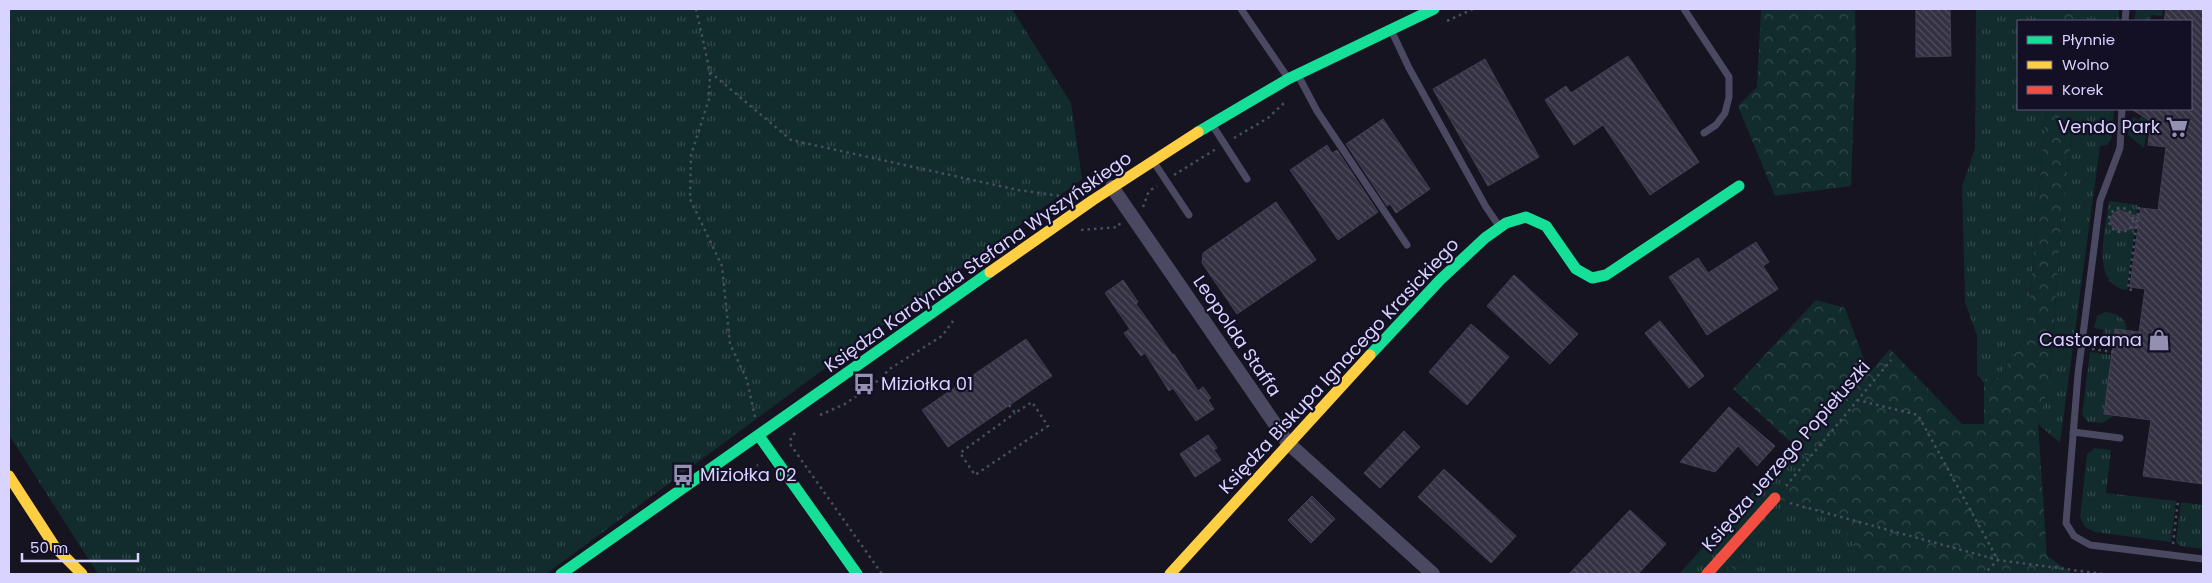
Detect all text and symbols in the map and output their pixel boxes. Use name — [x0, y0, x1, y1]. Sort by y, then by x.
legend — [2017, 20, 2192, 110]
text: Płynnie — [2062, 29, 2115, 50]
text: Wolno — [2062, 54, 2109, 75]
text: Korek — [2062, 79, 2103, 100]
place label: Vendo Park — [2058, 114, 2161, 139]
supermarket icon: Vendo Park — [2164, 114, 2190, 140]
street label: Księdza Kardynała Stefana Wyszyńskiego — [819, 145, 1136, 378]
street label: Księdza Biskupa Ignacego Krasickiego — [1213, 232, 1464, 499]
street label: Leopolda Staffa — [1188, 270, 1287, 401]
place label: Castorama — [2039, 327, 2142, 352]
shop icon: Castorama — [2146, 327, 2172, 353]
street label: Księdza Jerzego Popiełuszki — [1696, 355, 1876, 556]
bus stop icon: Miziołka 01 — [851, 371, 877, 397]
place label: Miziołka 01 — [881, 371, 973, 396]
bus stop icon: Miziołka 02 — [670, 462, 696, 488]
place label: Miziołka 02 — [700, 462, 796, 487]
scale bar — [22, 530, 139, 562]
text: 50 m — [30, 537, 68, 558]

